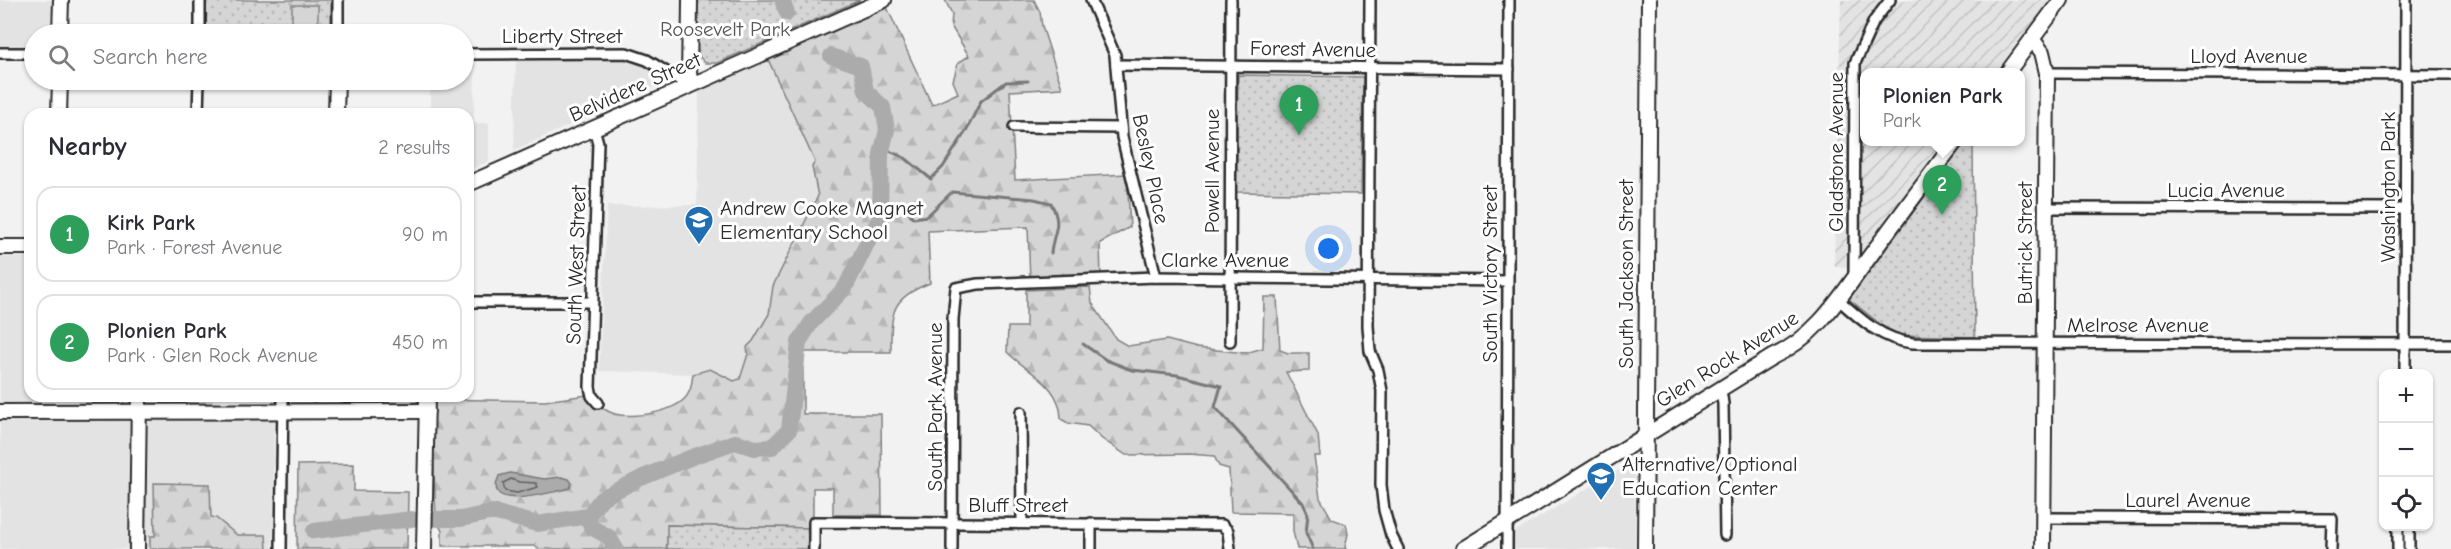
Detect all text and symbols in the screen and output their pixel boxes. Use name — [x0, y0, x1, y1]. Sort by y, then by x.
park label: Roosevelt Park — [660, 17, 790, 41]
search box — [24, 24, 474, 90]
street label: Liberty Street — [502, 24, 623, 48]
street label: Forest Avenue — [1250, 36, 1376, 62]
icon: search — [45, 41, 78, 74]
text: Search here — [93, 44, 208, 70]
street label: Lloyd Avenue — [2190, 44, 2308, 68]
street label: Belvidere Street — [566, 47, 705, 127]
popup — [1860, 68, 2025, 146]
street label: Gladstone Avenue — [1824, 72, 1848, 232]
text: Plonien Park — [1883, 83, 2002, 109]
pin: 1 — [1280, 86, 1318, 135]
street label: Powell Avenue — [1200, 109, 1224, 233]
text: Park — [1883, 109, 1921, 132]
street label: Besley Place — [1128, 112, 1174, 226]
street label: Washington Park — [2376, 112, 2400, 262]
text: Nearby — [48, 132, 127, 162]
text: 2 results — [378, 136, 450, 159]
pin: 2 — [1922, 166, 1962, 215]
street label: South Jackson Street — [1614, 178, 1638, 369]
street label: Lucia Avenue — [2167, 178, 2285, 202]
street label: Butrick Street — [2013, 181, 2037, 304]
street label: South West Street — [561, 184, 591, 345]
street label: South Victory Street — [1478, 184, 1502, 363]
place label: Andrew Cooke Magnet Elementary School — [720, 196, 924, 244]
school or university icon: Andrew Cooke Magnet Elementary School — [683, 204, 715, 246]
text: Kirk Park — [107, 210, 195, 236]
text: 1 — [66, 223, 73, 246]
text: 90 m — [402, 223, 448, 246]
your location — [1314, 234, 1343, 263]
text: Park · Forest Avenue — [107, 236, 282, 259]
street label: Clarke Avenue — [1161, 248, 1289, 272]
street label: Glen Rock Avenue — [1651, 306, 1803, 412]
street label: Melrose Avenue — [2067, 313, 2209, 337]
text: Plonien Park — [107, 318, 227, 344]
street label: South Park Avenue — [923, 323, 947, 491]
text: 2 — [65, 331, 74, 354]
text: 450 m — [392, 331, 448, 354]
text: Park · Glen Rock Avenue — [107, 344, 318, 367]
map controls — [2379, 369, 2433, 531]
button: + — [2379, 369, 2433, 423]
button: − — [2379, 423, 2433, 477]
place label: Alternative/Optional Education Center — [1622, 452, 1798, 500]
school or university icon: Alternative/Optional Education Center — [1585, 460, 1617, 502]
button: locate — [2379, 477, 2433, 531]
street label: Laurel Avenue — [2125, 488, 2251, 512]
street label: Bluff Street — [968, 493, 1069, 517]

